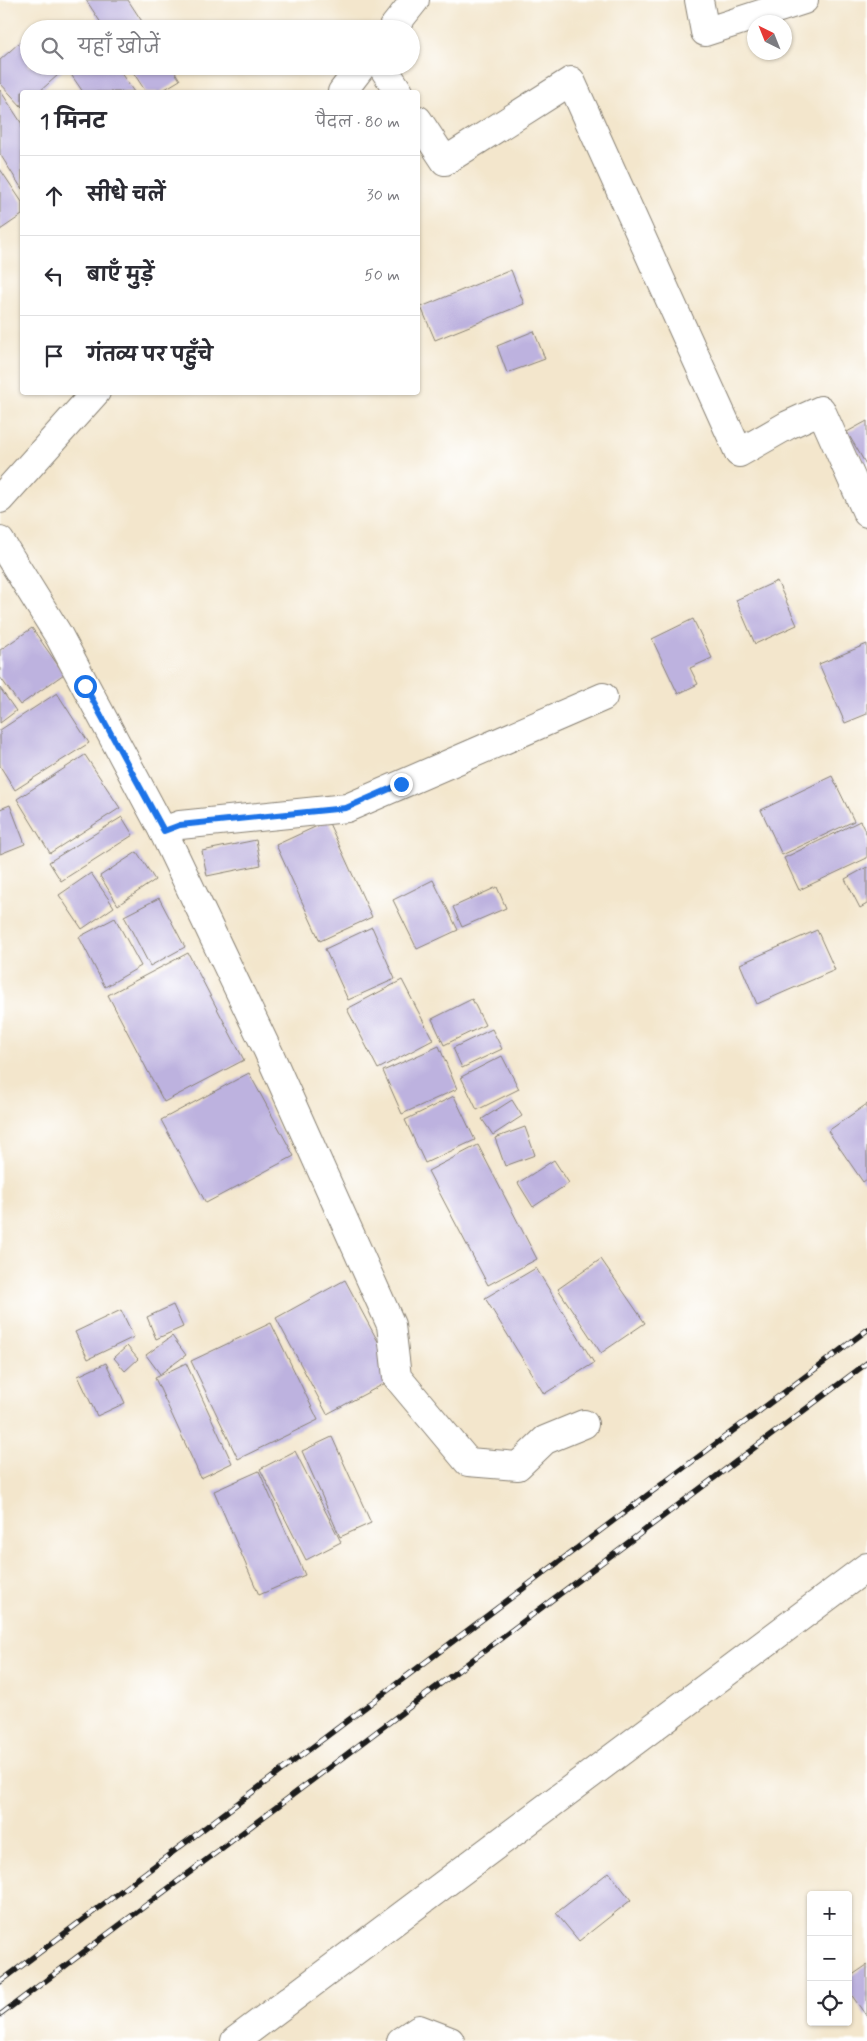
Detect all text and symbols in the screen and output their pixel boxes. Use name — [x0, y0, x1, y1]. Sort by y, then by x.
north arrow — [747, 15, 792, 60]
search box — [20, 20, 420, 75]
icon: search — [38, 34, 66, 62]
text: यहाँ खोजें — [78, 35, 160, 60]
text: 1 मिनट — [40, 108, 106, 136]
text: पैदल · 80 m — [315, 112, 400, 133]
icon: ahead — [40, 182, 68, 210]
text: सीधे चलें — [87, 183, 165, 208]
text: 30 m — [367, 185, 400, 206]
icon: left — [40, 262, 68, 290]
text: बाएँ मुड़ें — [87, 263, 154, 288]
text: 50 m — [364, 265, 400, 286]
icon: arrive — [40, 342, 68, 370]
text: गंतव्य पर पहुँचे — [87, 343, 213, 368]
route start — [74, 675, 97, 698]
route end — [390, 773, 413, 796]
map controls — [807, 1891, 852, 2026]
button: + — [807, 1891, 852, 1936]
button: − — [807, 1936, 852, 1981]
button: locate — [807, 1981, 852, 2026]

